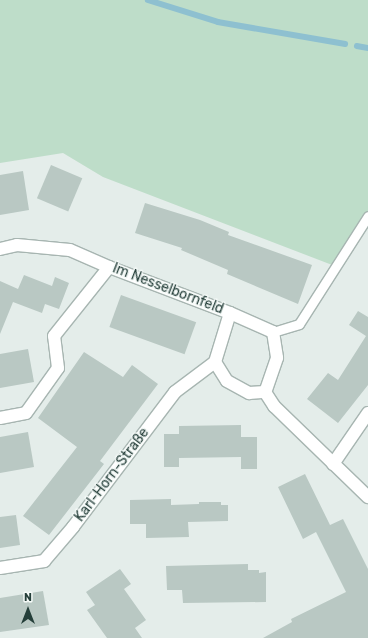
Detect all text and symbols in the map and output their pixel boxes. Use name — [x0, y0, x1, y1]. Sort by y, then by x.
street label: Im Nesselbornfeld — [110, 260, 226, 318]
street label: Karl-Horn-Straße — [71, 425, 153, 525]
north arrow — [8, 590, 48, 630]
text: N — [24, 591, 32, 604]

